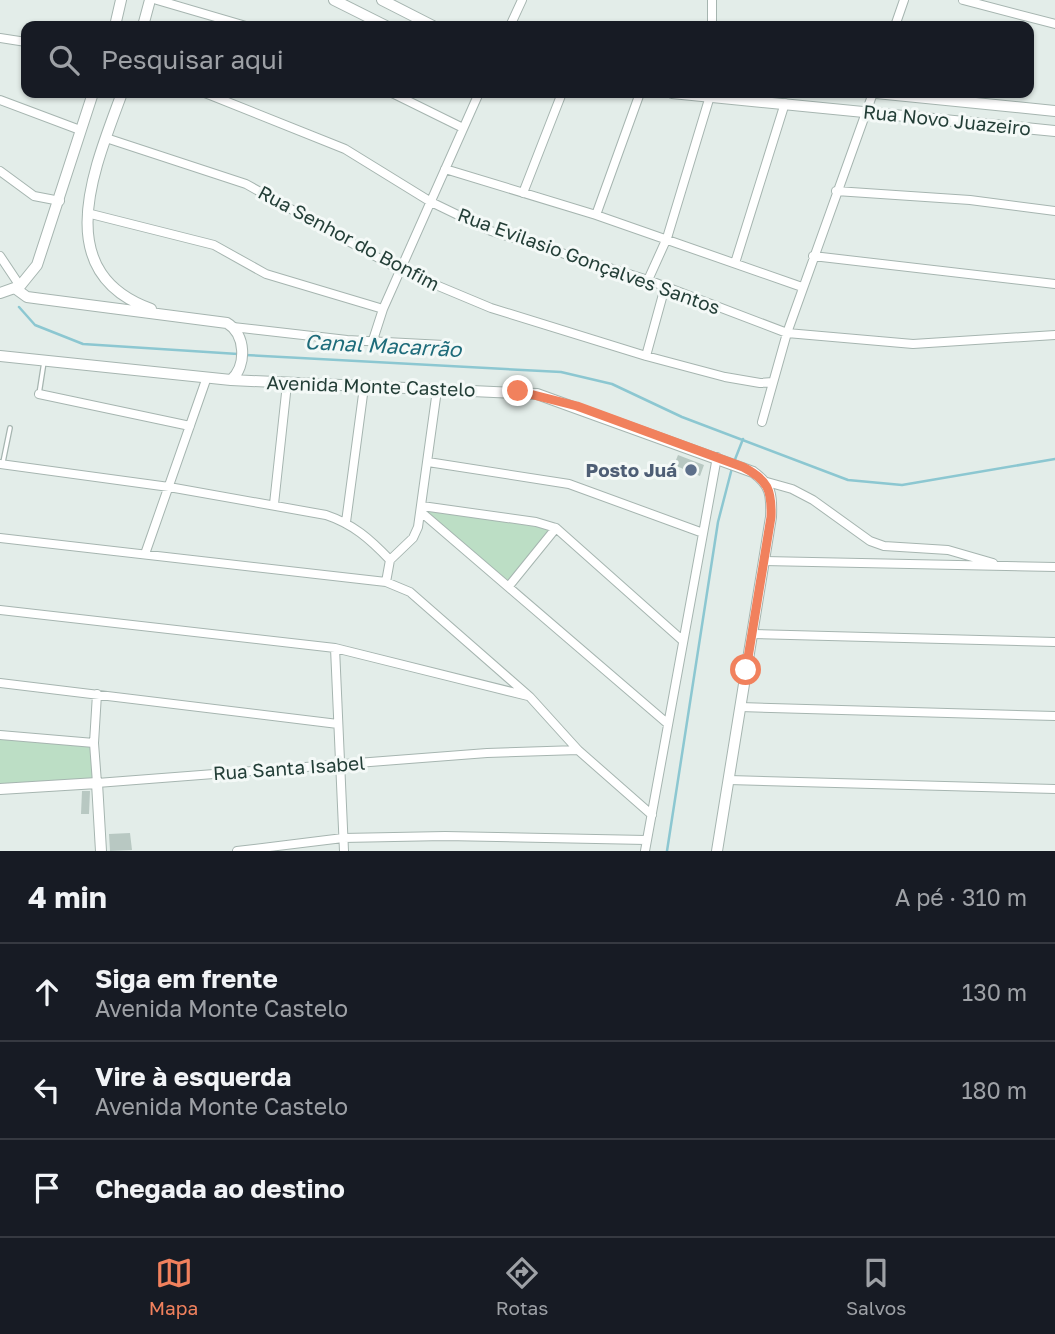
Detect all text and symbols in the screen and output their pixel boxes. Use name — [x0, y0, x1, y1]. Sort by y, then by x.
search box — [21, 21, 1034, 98]
icon: search — [45, 41, 83, 79]
text: Pesquisar aqui — [101, 44, 284, 75]
street label: Rua Novo Juazeiro — [862, 99, 1032, 140]
street label: Rua Senhor do Bonfim — [255, 180, 444, 295]
street label: Rua Evilasio Gonçalves Santos — [455, 202, 724, 319]
water label: Canal Macarrão — [304, 328, 463, 362]
street label: Avenida Monte Castelo — [266, 370, 476, 401]
route end — [502, 375, 533, 406]
place label: Posto Juá — [586, 458, 677, 481]
marker: Posto Juá — [683, 462, 699, 478]
route start — [730, 654, 761, 685]
street label: Rua Santa Isabel — [212, 751, 366, 784]
text: 4 min — [28, 879, 107, 915]
text: A pé · 310 m — [895, 883, 1027, 911]
text: Siga em frente — [95, 963, 278, 994]
icon: ahead — [28, 973, 66, 1011]
text: 130 m — [962, 978, 1027, 1006]
text: Avenida Monte Castelo — [95, 994, 348, 1022]
text: Vire à esquerda — [95, 1061, 291, 1092]
icon: left — [28, 1071, 66, 1109]
text: 180 m — [961, 1076, 1027, 1104]
text: Avenida Monte Castelo — [95, 1092, 348, 1120]
icon: arrive — [28, 1169, 66, 1207]
text: Chegada ao destino — [95, 1173, 345, 1204]
tab: Mapa — [149, 1254, 198, 1319]
tab: Rotas — [496, 1254, 548, 1319]
tab: Salvos — [846, 1254, 906, 1319]

